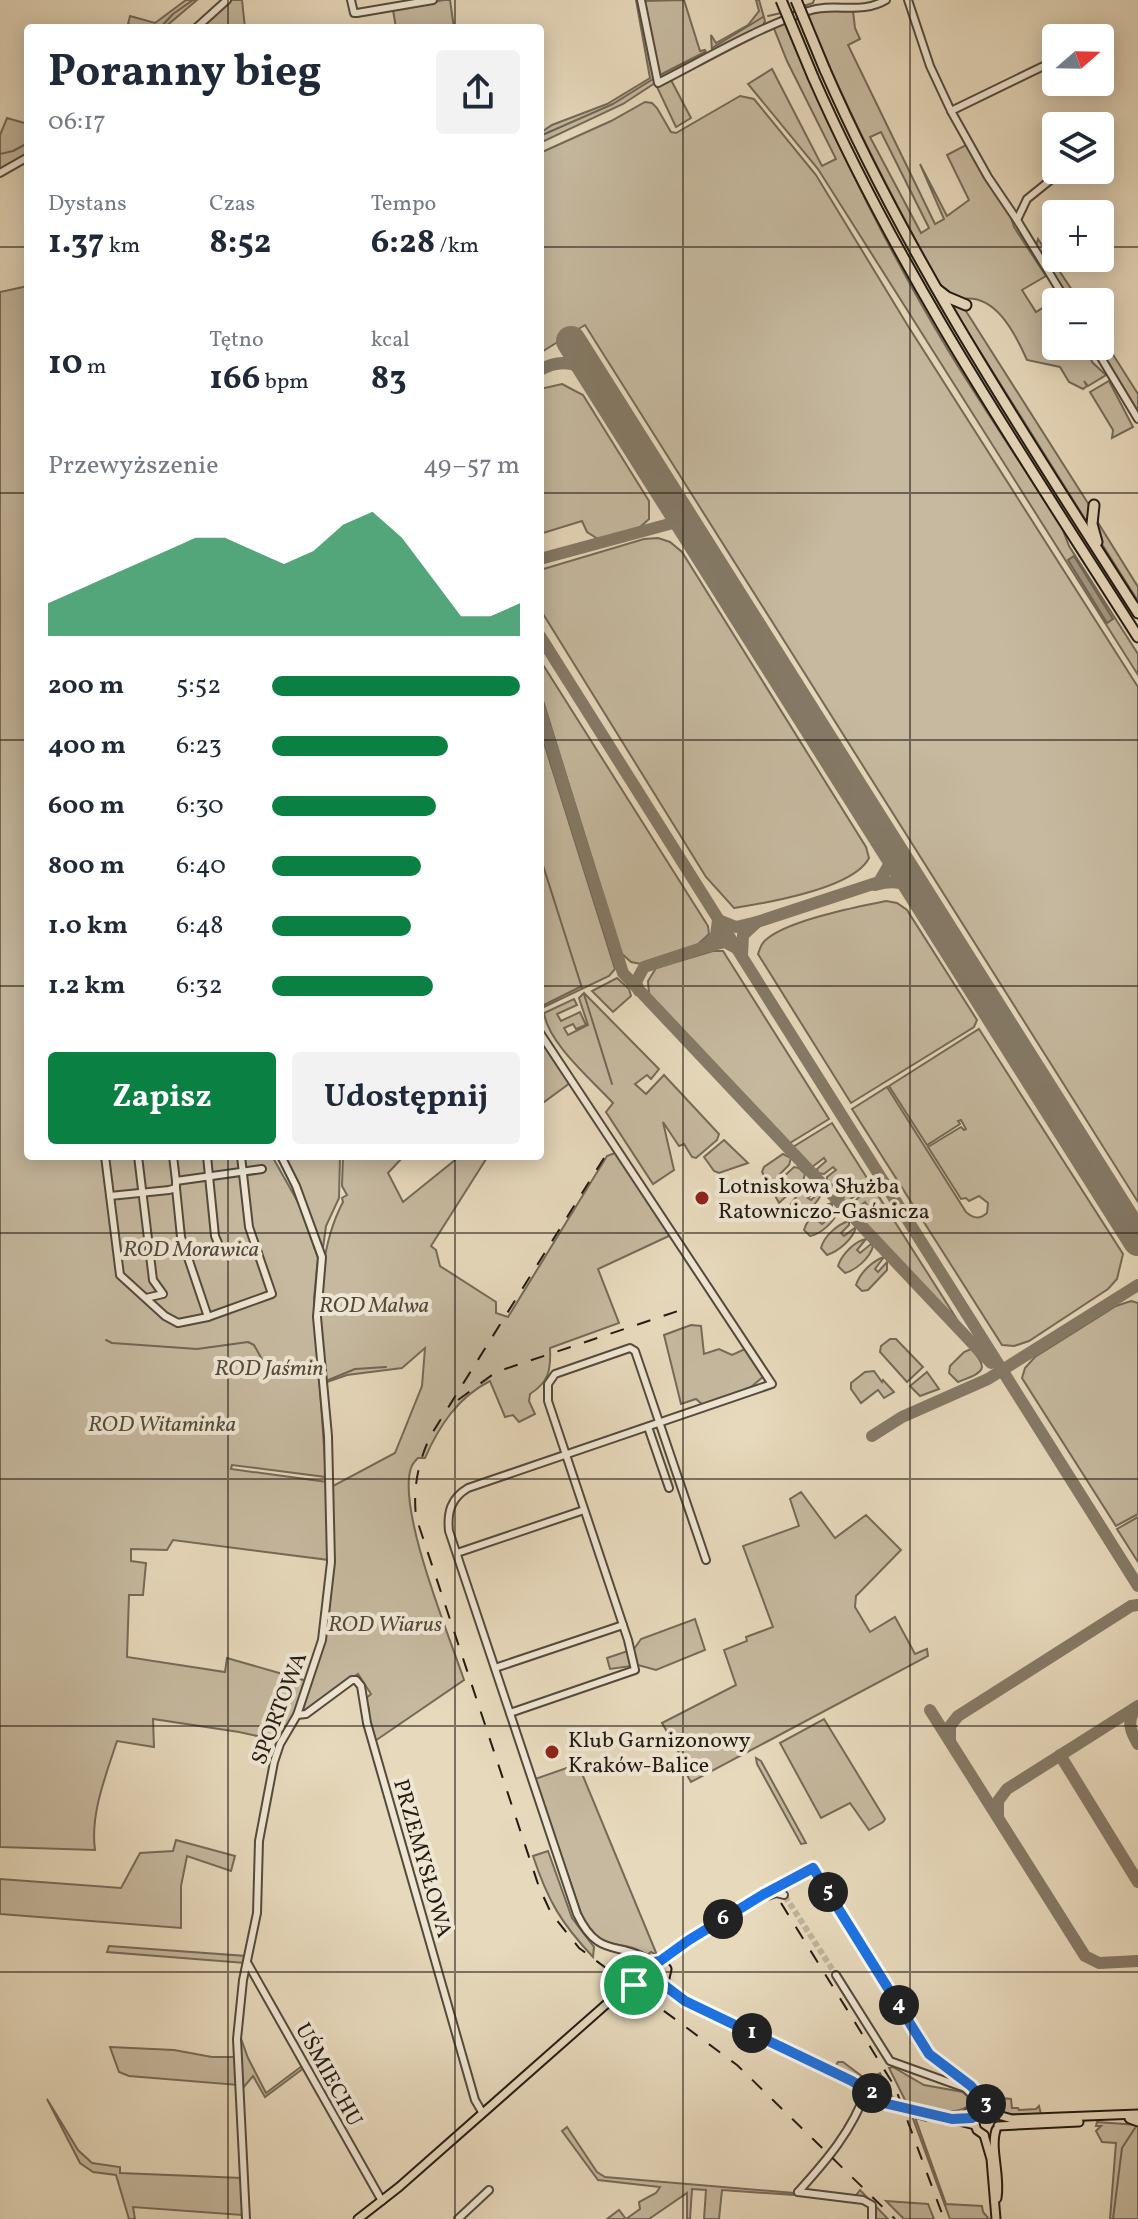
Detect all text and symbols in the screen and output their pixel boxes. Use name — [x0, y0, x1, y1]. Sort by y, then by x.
north arrow — [1042, 24, 1114, 96]
map controls — [1042, 24, 1114, 360]
text: Poranny bieg — [48, 43, 322, 104]
button: share — [436, 50, 520, 134]
text: 06:17 — [48, 104, 106, 140]
button: layers — [1042, 112, 1114, 184]
text: Dystans — [48, 189, 127, 220]
text: Czas — [209, 189, 255, 220]
text: Tempo — [371, 189, 436, 220]
button: + — [1042, 200, 1114, 272]
text: 1.37 — [48, 220, 104, 267]
text: 8:52 — [209, 220, 272, 267]
text: 6:28 — [371, 220, 435, 267]
text: km — [104, 231, 140, 262]
text: /km — [435, 231, 479, 262]
button: − — [1042, 288, 1114, 360]
text: Tętno — [209, 325, 264, 356]
text: kcal — [371, 325, 410, 356]
text: 10 — [48, 341, 83, 388]
text: m — [83, 352, 107, 383]
text: 166 — [209, 356, 260, 403]
text: 83 — [371, 356, 407, 403]
text: bpm — [260, 367, 309, 398]
text: Przewyższenie — [48, 448, 218, 484]
text: 49–57 m — [423, 448, 520, 484]
text: 200 m — [48, 668, 124, 704]
text: 5:52 — [176, 668, 221, 704]
text: 400 m — [48, 728, 126, 764]
text: 6:23 — [176, 728, 222, 764]
text: 600 m — [48, 788, 125, 824]
text: 6:30 — [176, 788, 224, 824]
text: 800 m — [48, 848, 125, 884]
text: 6:40 — [176, 848, 226, 884]
text: 1.0 km — [48, 908, 128, 944]
text: 6:48 — [176, 908, 224, 944]
text: 1.2 km — [48, 968, 125, 1004]
text: 6:32 — [176, 968, 223, 1004]
button: Zapisz — [48, 1052, 276, 1144]
button: Udostępnij — [292, 1052, 520, 1144]
place label: Lotniskowa Służba Ratowniczo-Gaśnicza — [718, 1172, 930, 1228]
marker: Lotniskowa Służba Ratowniczo-Gaśnicza — [693, 1189, 711, 1207]
park label: ROD Morawica — [123, 1235, 259, 1266]
park label: ROD Malwa — [319, 1291, 429, 1322]
park label: ROD Jaśmin — [214, 1354, 324, 1385]
park label: ROD Witaminka — [88, 1410, 236, 1441]
park label: ROD Wiarus — [328, 1610, 442, 1641]
street label: SPORTOWA — [245, 1648, 316, 1770]
place label: Klub Garnizonowy Kraków-Balice — [568, 1726, 751, 1782]
marker: Klub Garnizonowy Kraków-Balice — [543, 1743, 561, 1761]
street label: PRZEMYSŁOWA — [384, 1776, 459, 1942]
pin: 5 — [808, 1872, 848, 1912]
text: 5 — [823, 1876, 833, 1907]
pin: 6 — [703, 1899, 743, 1939]
text: 6 — [717, 1903, 729, 1934]
pin — [600, 1951, 668, 2019]
icon: arrive — [612, 1963, 656, 2007]
pin: 4 — [879, 1985, 919, 2025]
text: 4 — [892, 1989, 906, 2020]
pin: 1 — [732, 2013, 772, 2053]
text: 1 — [748, 2017, 756, 2048]
street label: UŚMIECHU — [287, 2018, 369, 2133]
pin: 2 — [852, 2073, 892, 2113]
text: 2 — [866, 2077, 878, 2108]
pin: 3 — [966, 2084, 1006, 2124]
text: 3 — [980, 2088, 992, 2119]

